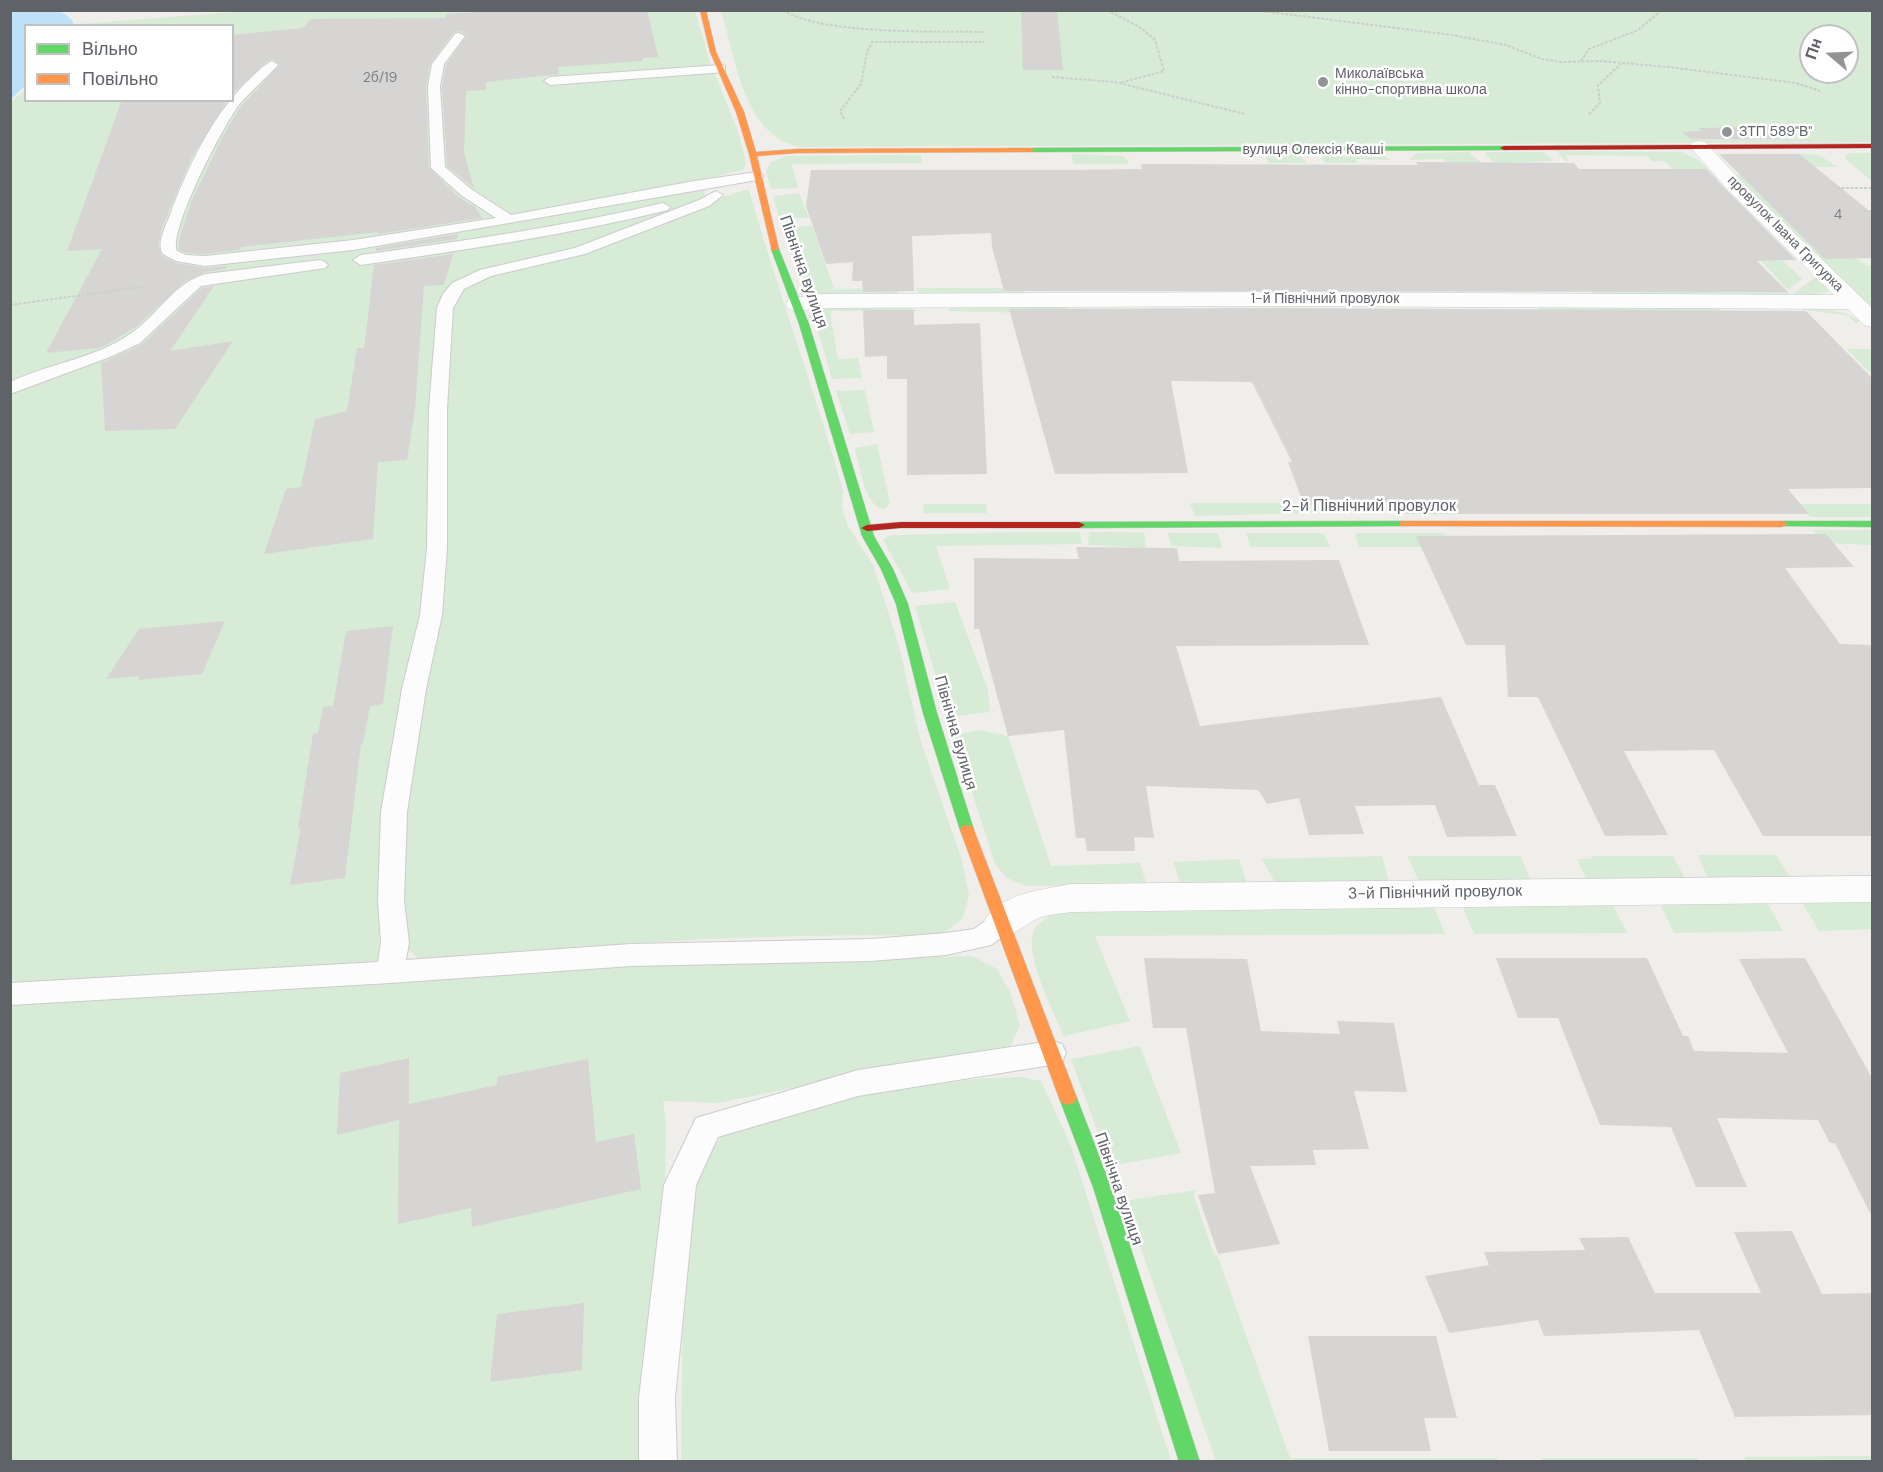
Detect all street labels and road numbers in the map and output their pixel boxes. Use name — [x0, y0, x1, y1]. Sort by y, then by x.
street label: вулиця Олексія Кваші — [1242, 142, 1384, 158]
street label: провулок Івана Григурка — [1723, 172, 1847, 296]
street label: Північна вулиця — [775, 213, 831, 331]
street label: 1-й Північний провулок — [1251, 291, 1399, 307]
street label: 2-й Північний провулок — [1282, 497, 1456, 517]
street label: Північна вулиця — [929, 674, 981, 792]
street label: 3-й Північний провулок — [1348, 882, 1522, 904]
street label: Північна вулиця — [1090, 1130, 1146, 1248]

